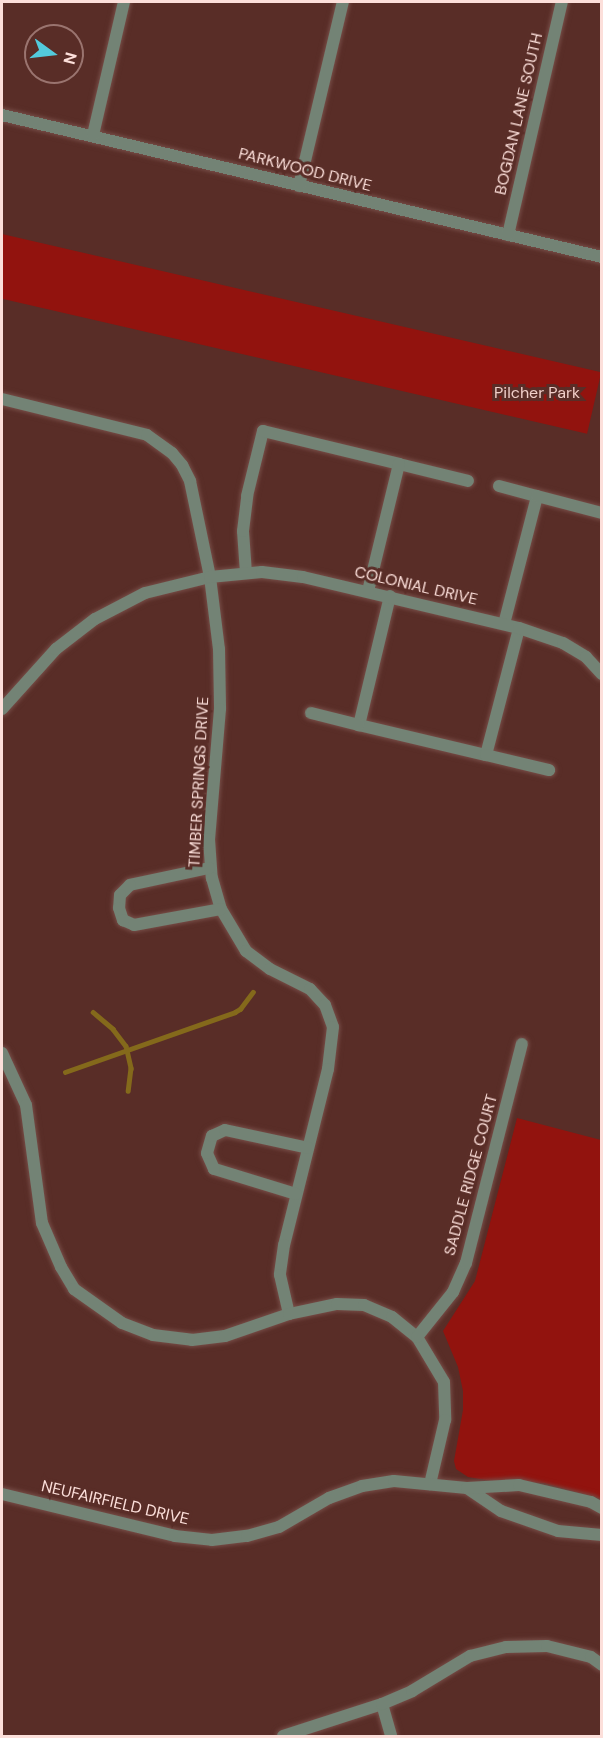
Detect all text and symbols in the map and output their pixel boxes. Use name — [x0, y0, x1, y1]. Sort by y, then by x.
north arrow — [24, 24, 84, 84]
street label: BOGDAN LANE SOUTH — [491, 31, 547, 197]
text: N — [58, 50, 82, 67]
street label: PARKWOOD DRIVE — [236, 144, 374, 196]
park label: Pilcher Park — [494, 383, 580, 403]
street label: COLONIAL DRIVE — [353, 563, 479, 609]
street label: TIMBER SPRINGS DRIVE — [185, 696, 213, 868]
street label: SADDLE RIDGE COURT — [440, 1092, 502, 1258]
street label: NEUFAIRFIELD DRIVE — [39, 1477, 191, 1529]

